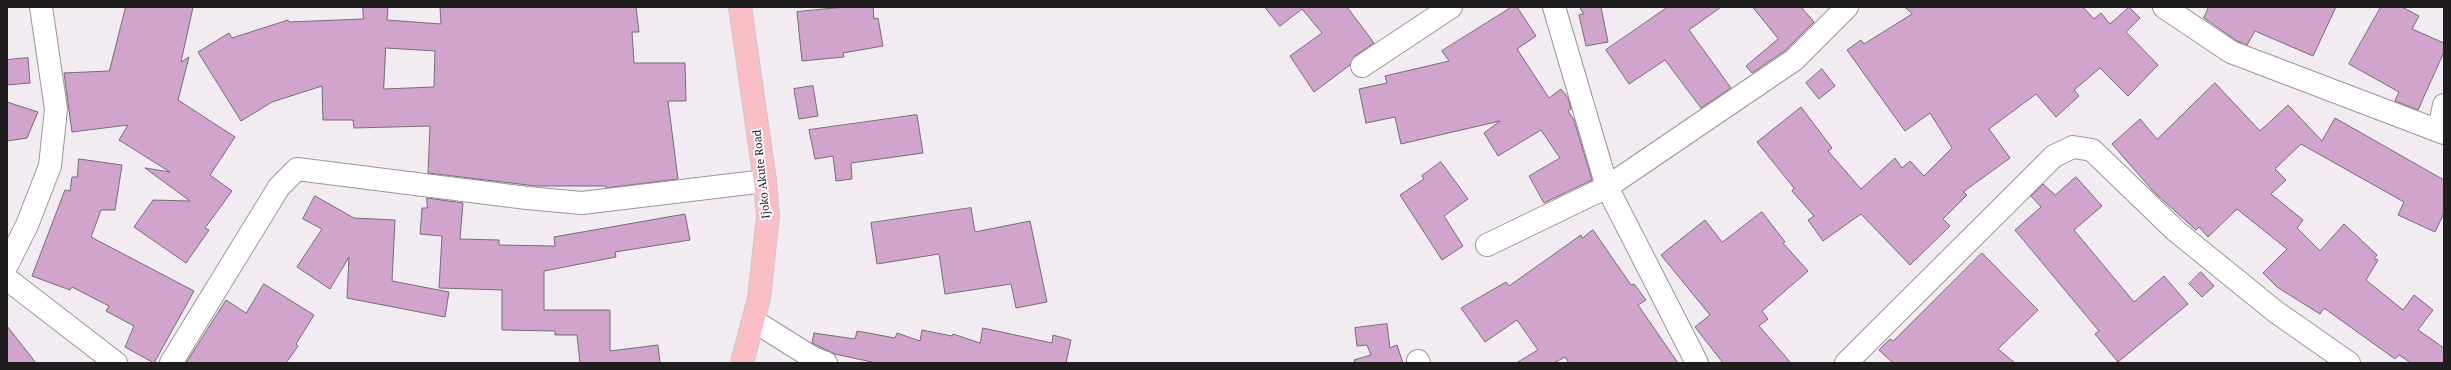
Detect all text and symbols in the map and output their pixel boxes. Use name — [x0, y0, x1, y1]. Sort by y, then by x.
street label: Ijoko Akute Road — [751, 129, 773, 219]

